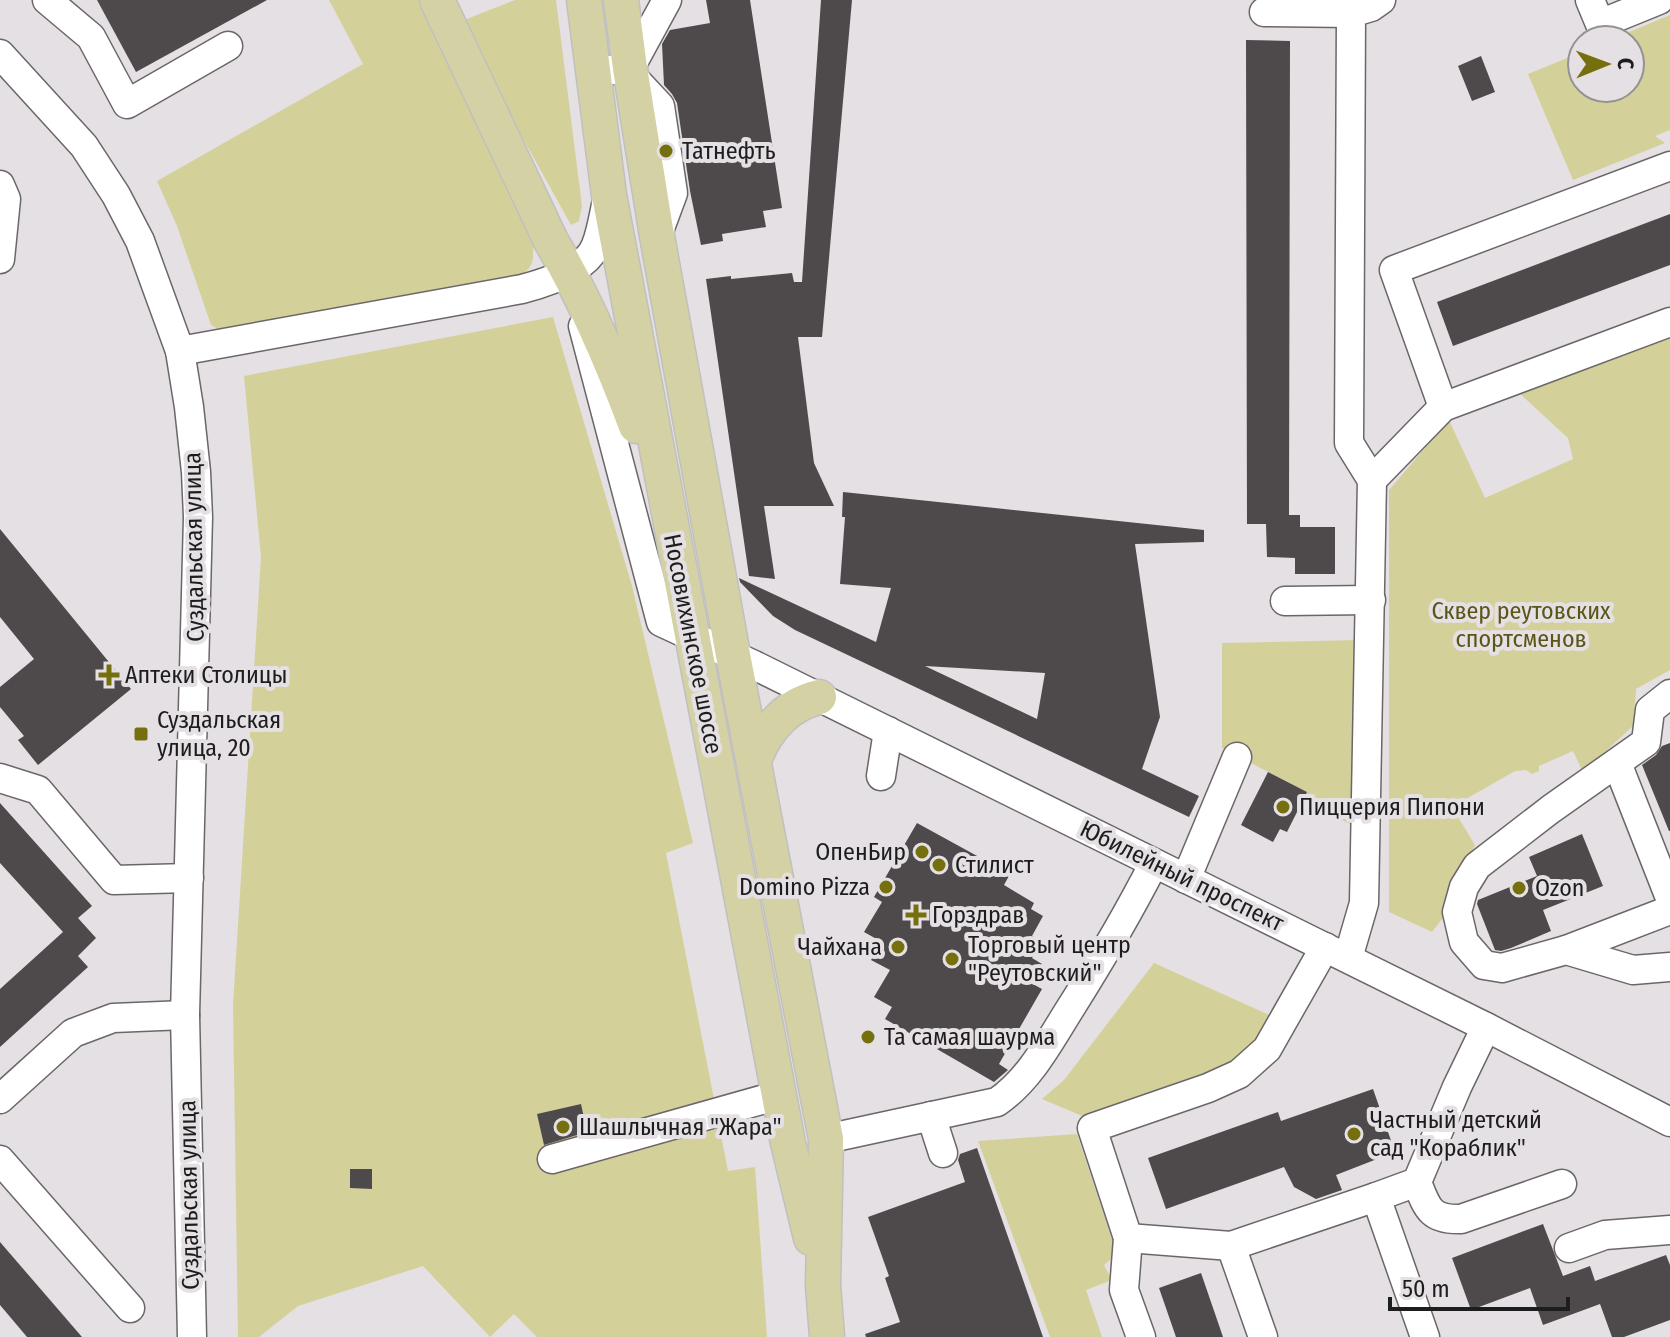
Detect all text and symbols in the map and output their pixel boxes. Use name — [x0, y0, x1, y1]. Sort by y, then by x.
north arrow — [1566, 24, 1646, 104]
text: С — [1612, 58, 1639, 70]
place label: Татнефть — [682, 137, 776, 165]
marker: Татнефть — [657, 142, 675, 160]
street label: Суздальская улица — [178, 452, 210, 642]
street label: Носовихинское шоссе — [658, 532, 728, 756]
park label: Сквер реутовских спортсменов — [1431, 597, 1611, 653]
place label: Аптеки Столицы — [125, 661, 288, 689]
marker: Аптеки Столицы — [100, 666, 118, 684]
place label: Суздальская улица, 20 — [157, 706, 281, 762]
marker: Суздальская улица, 20 — [132, 725, 150, 743]
place label: Пиццерия Пипони — [1299, 793, 1485, 821]
marker: Пиццерия Пипони — [1274, 798, 1292, 816]
street label: Юбилейный проспект — [1076, 814, 1289, 938]
place label: ОпенБир — [815, 838, 906, 866]
marker: ОпенБир — [913, 843, 931, 861]
place label: Стилист — [955, 851, 1034, 879]
marker: Стилист — [930, 856, 948, 874]
place label: Domino Pizza — [739, 873, 870, 901]
place label: Ozon — [1535, 874, 1584, 902]
marker: Domino Pizza — [877, 878, 895, 896]
marker: Ozon — [1510, 879, 1528, 897]
place label: Горздрав — [932, 901, 1024, 929]
marker: Горздрав — [907, 906, 925, 924]
place label: Торговый центр "Реутовский" — [968, 931, 1131, 987]
place label: Чайхана — [798, 933, 882, 961]
marker: Чайхана — [889, 938, 907, 956]
marker: Торговый центр "Реутовский" — [943, 950, 961, 968]
place label: Та самая шаурма — [884, 1023, 1055, 1051]
marker: Та самая шаурма — [859, 1028, 877, 1046]
street label: Суздальская улица — [173, 1100, 205, 1290]
place label: Частный детский сад "Кораблик" — [1370, 1106, 1542, 1162]
place label: Шашлычная "Жара" — [579, 1113, 782, 1141]
marker: Шашлычная "Жара" — [554, 1118, 572, 1136]
marker: Частный детский сад "Кораблик" — [1345, 1125, 1363, 1143]
scale bar — [1390, 1261, 1568, 1311]
text: 50 m — [1402, 1275, 1450, 1303]

